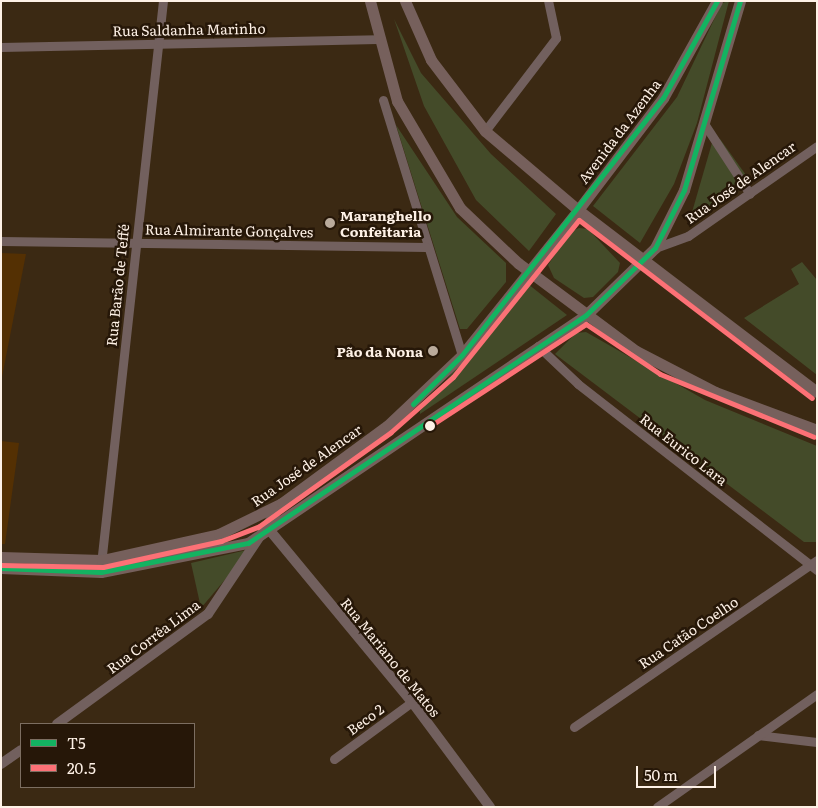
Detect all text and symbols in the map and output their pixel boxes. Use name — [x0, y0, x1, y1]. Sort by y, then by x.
street label: Rua Saldanha Marinho — [112, 19, 266, 39]
street label: Avenida da Azenha — [574, 76, 664, 186]
street label: Rua José de Alencar — [682, 138, 798, 226]
place label: Maranghello Confeitaria — [340, 207, 431, 240]
marker: Maranghello Confeitaria — [324, 217, 336, 229]
street label: Rua Almirante Gonçalves — [145, 220, 313, 240]
street label: Rua Barão de Teffé — [102, 223, 132, 347]
place label: Pão da Nona — [337, 343, 423, 359]
marker: Pão da Nona — [427, 345, 439, 357]
street label: Rua Eurico Lara — [637, 410, 731, 488]
street label: Rua José de Alencar — [248, 421, 364, 509]
unlabelled marker — [425, 421, 435, 431]
street label: Rua Catão Coelho — [635, 592, 741, 672]
street label: Rua Mariano de Matos — [338, 594, 444, 720]
street label: Rua Corrêa Lima — [103, 596, 203, 676]
street label: Beco 2 — [343, 700, 387, 738]
legend — [20, 723, 195, 788]
text: T5 — [67, 731, 86, 754]
text: 20.5 — [67, 756, 96, 779]
scale bar — [638, 756, 718, 788]
text: 50 m — [644, 763, 678, 786]

